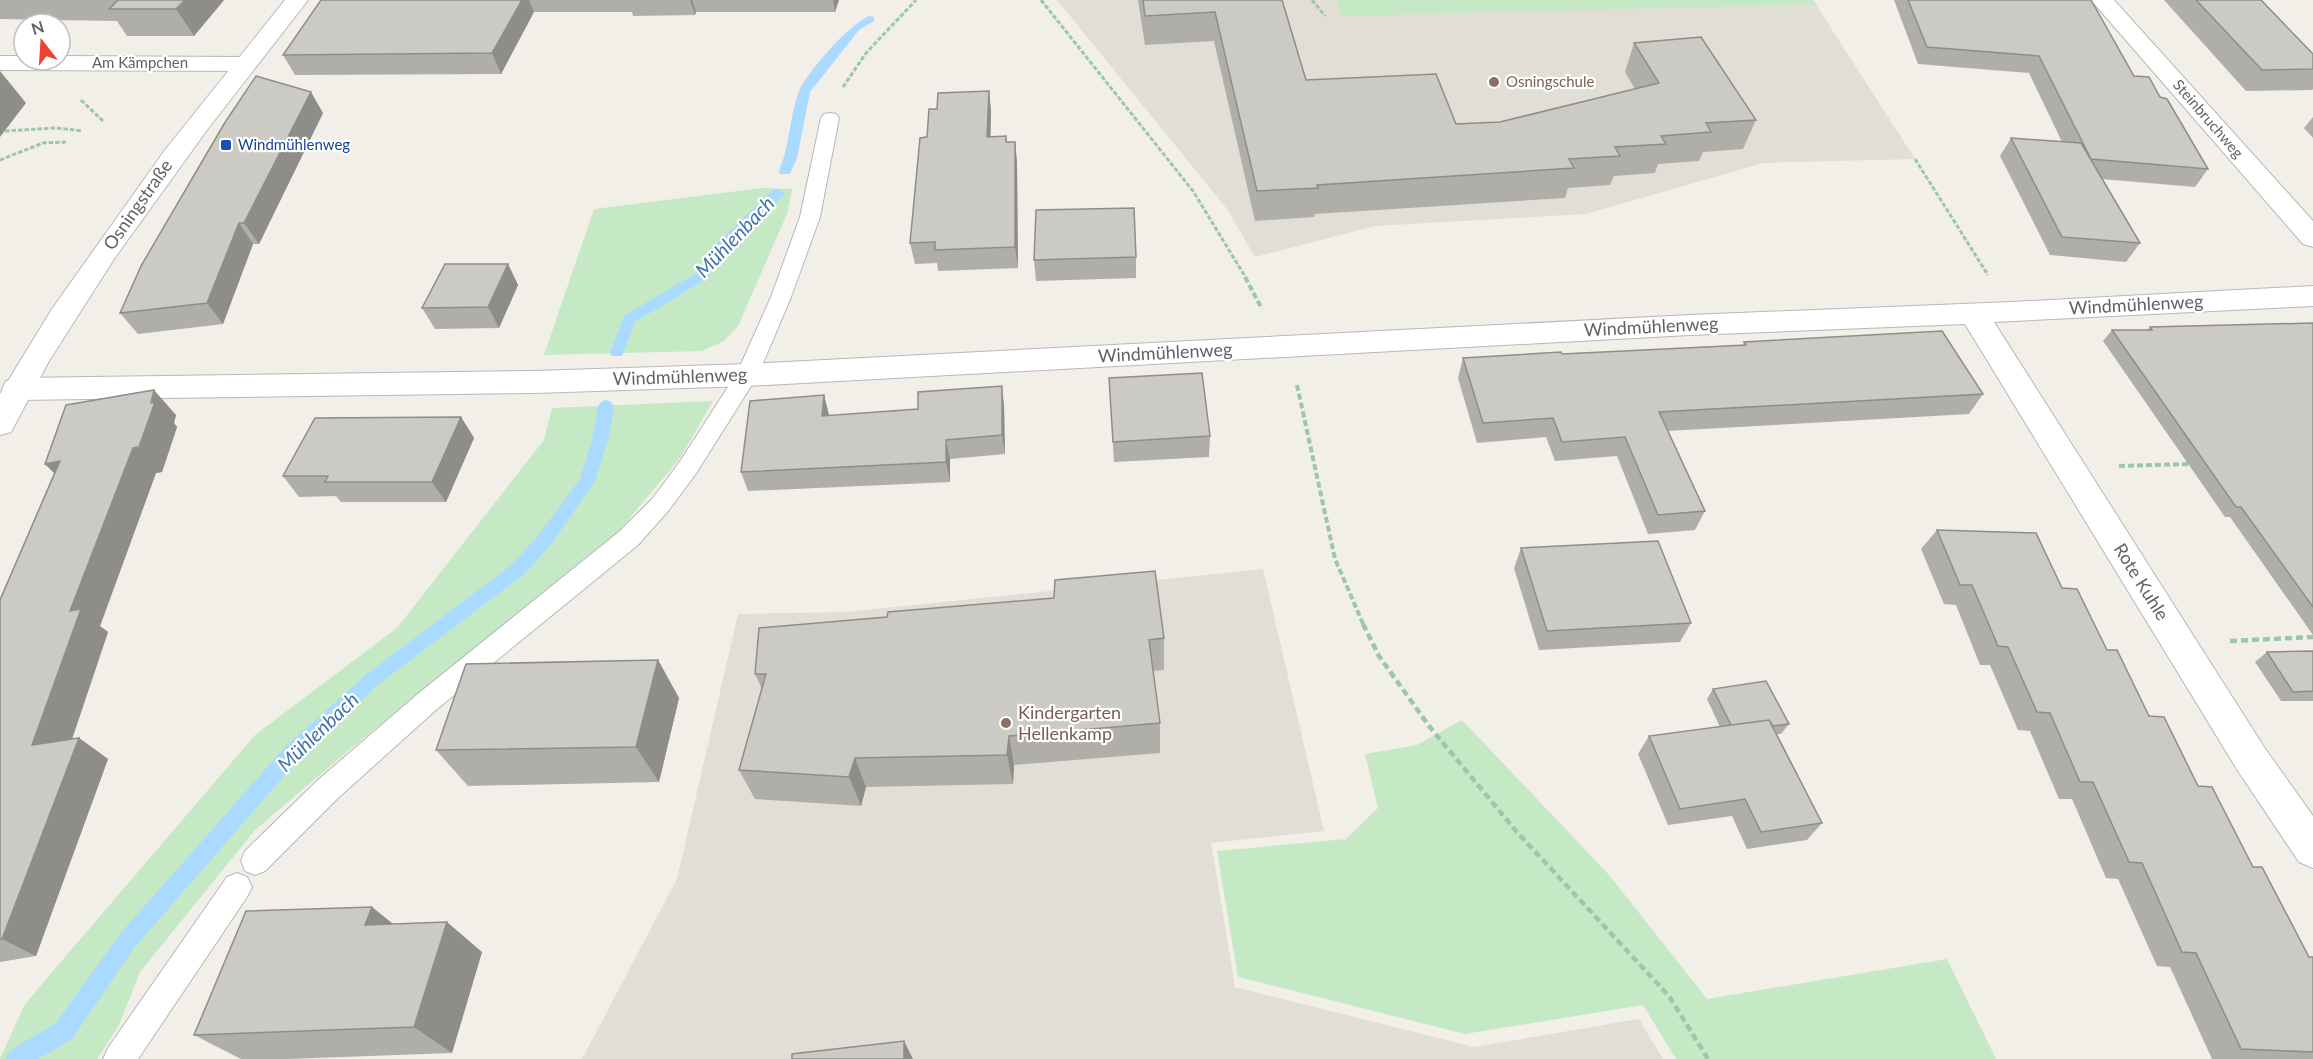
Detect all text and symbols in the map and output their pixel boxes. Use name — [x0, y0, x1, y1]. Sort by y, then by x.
north arrow — [12, 12, 72, 72]
text: N — [29, 16, 46, 38]
street label: Am Kämpchen — [92, 53, 188, 71]
place label: Osningschule — [1506, 72, 1594, 90]
marker: Osningschule — [1487, 75, 1501, 89]
street label: Steinbruchweg — [2170, 75, 2248, 161]
place label: Windmühlenweg — [238, 135, 350, 153]
marker: Windmühlenweg — [219, 138, 233, 152]
street label: Osningstraße — [98, 155, 176, 254]
water label: Mühlenbach — [690, 191, 779, 282]
street label: Windmühlenweg — [2068, 289, 2204, 319]
street label: Windmühlenweg — [1583, 311, 1719, 341]
street label: Windmühlenweg — [1097, 337, 1233, 367]
street label: Windmühlenweg — [612, 363, 748, 389]
street label: Rote Kuhle — [2110, 539, 2174, 624]
water label: Mühlenbach — [272, 687, 363, 776]
place label: Kindergarten Hellenkamp — [1018, 701, 1121, 744]
marker: Kindergarten Hellenkamp — [999, 716, 1013, 730]

